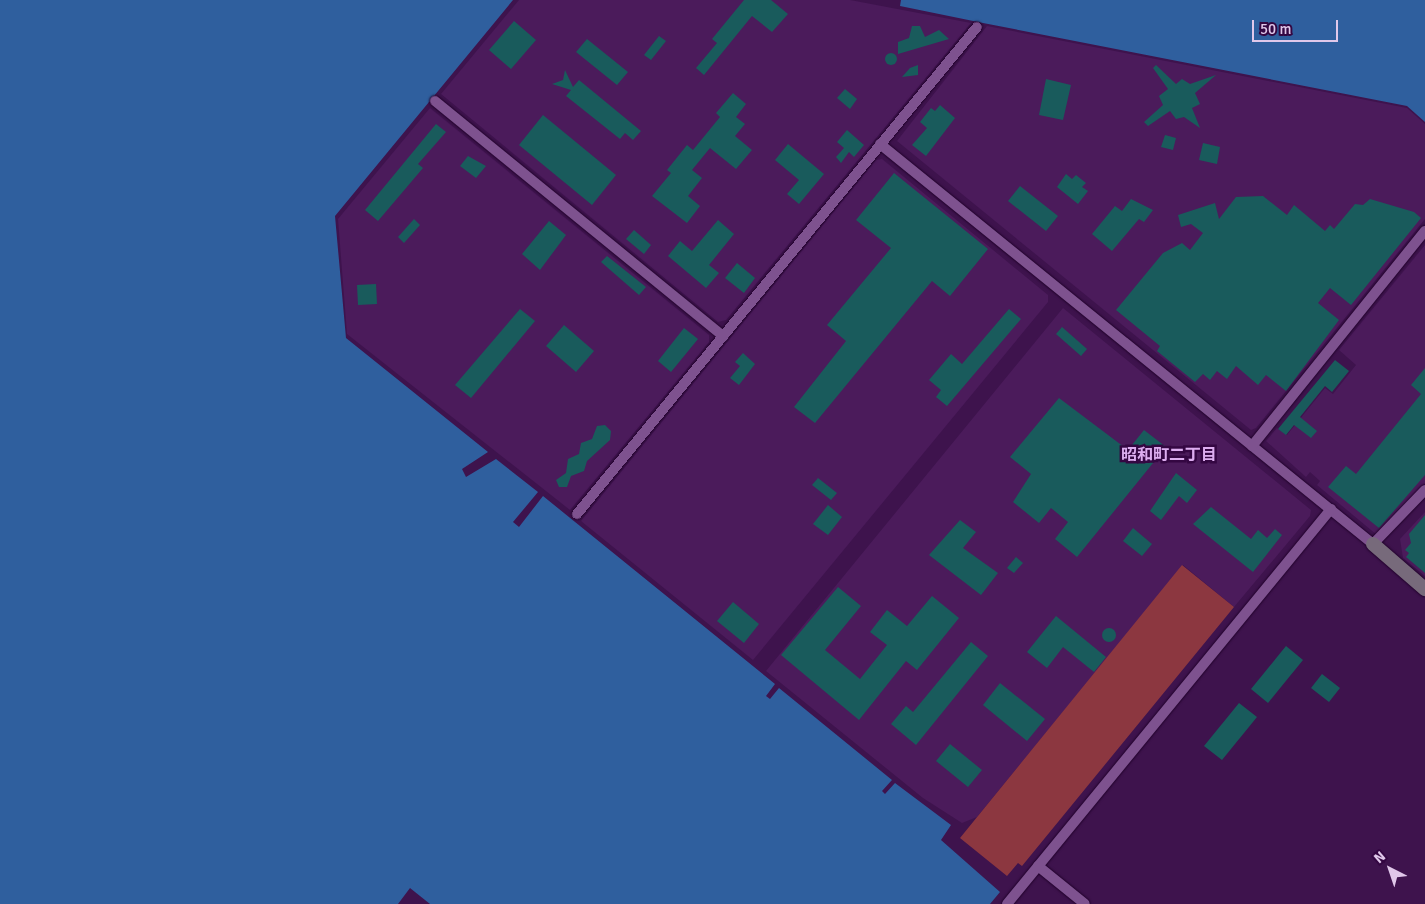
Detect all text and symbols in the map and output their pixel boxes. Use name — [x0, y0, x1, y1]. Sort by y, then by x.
scale bar — [1255, 10, 1341, 42]
text: 50 m — [1260, 20, 1291, 38]
district label: 昭和町二丁目 — [1121, 445, 1217, 465]
north arrow — [1365, 844, 1415, 894]
text: N — [1371, 848, 1389, 867]

